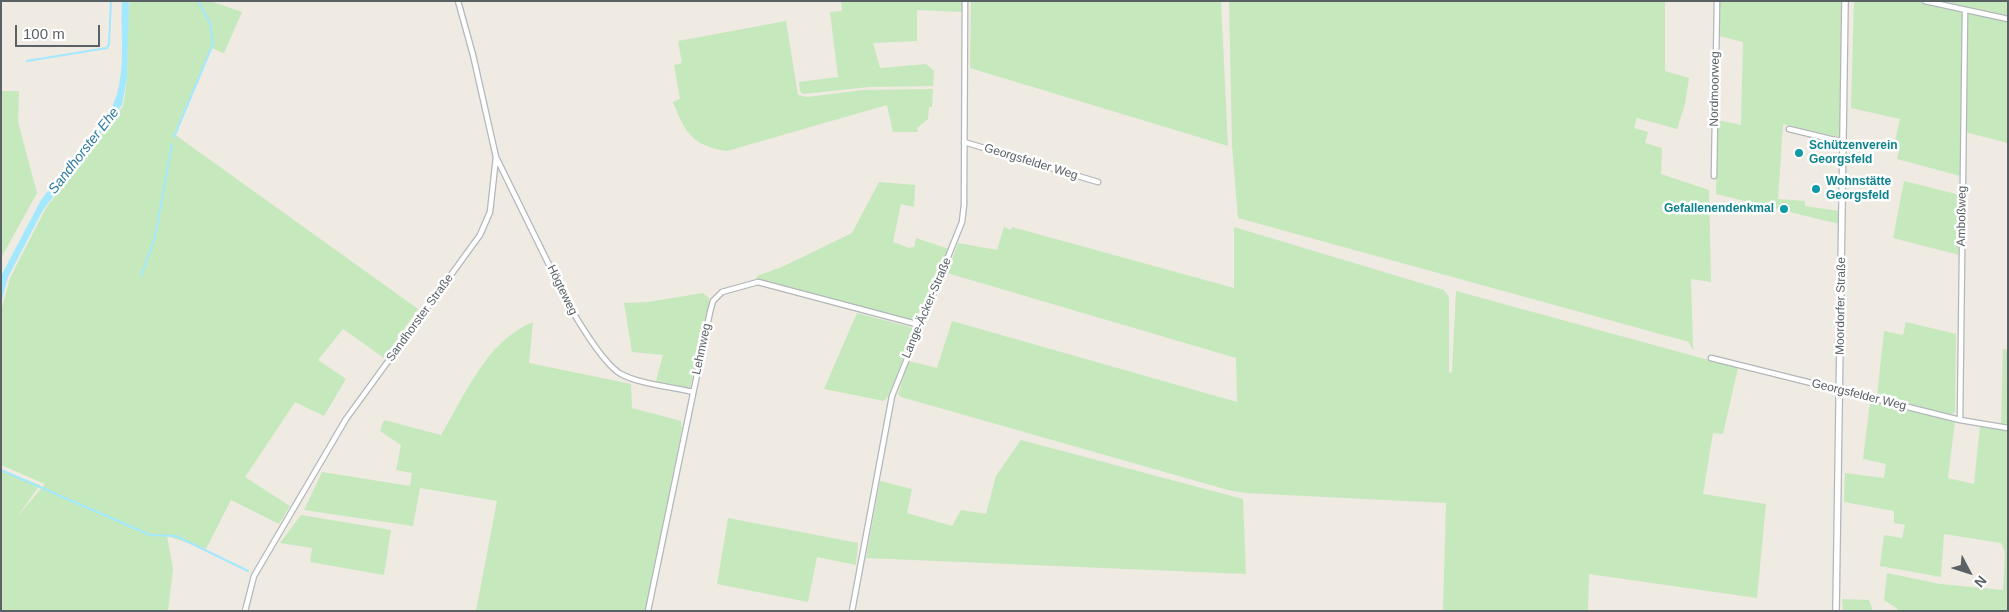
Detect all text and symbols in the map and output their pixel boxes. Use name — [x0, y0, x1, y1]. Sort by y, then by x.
scale bar — [18, 15, 102, 47]
text: 100 m — [23, 25, 65, 42]
street label: Nordmoorweg — [1707, 51, 1723, 127]
water label: Sandhorster Ehe — [45, 104, 123, 198]
place label: Schützenverein Georgsfeld — [1809, 139, 1898, 167]
street label: Georgsfelder Weg — [982, 141, 1080, 183]
marker: Schützenverein Georgsfeld — [1793, 147, 1805, 159]
place label: Wohnstätte Georgsfeld — [1826, 175, 1891, 203]
marker: Wohnstätte Georgsfeld — [1810, 183, 1822, 195]
street label: Amboßweg — [1954, 186, 1970, 246]
place label: Gefallenendenkmal — [1664, 202, 1774, 216]
marker: Gefallenendenkmal — [1778, 203, 1790, 215]
street label: Lange-Äcker-Straße — [899, 255, 955, 361]
street label: Moordorfer Straße — [1833, 257, 1849, 355]
street label: Högteweg — [544, 263, 580, 317]
street label: Sandhorster Straße — [383, 271, 457, 365]
street label: Lehmweg — [690, 322, 714, 376]
street label: Georgsfelder Weg — [1810, 376, 1908, 414]
north arrow — [1944, 547, 1994, 597]
text: N — [1971, 573, 1990, 591]

